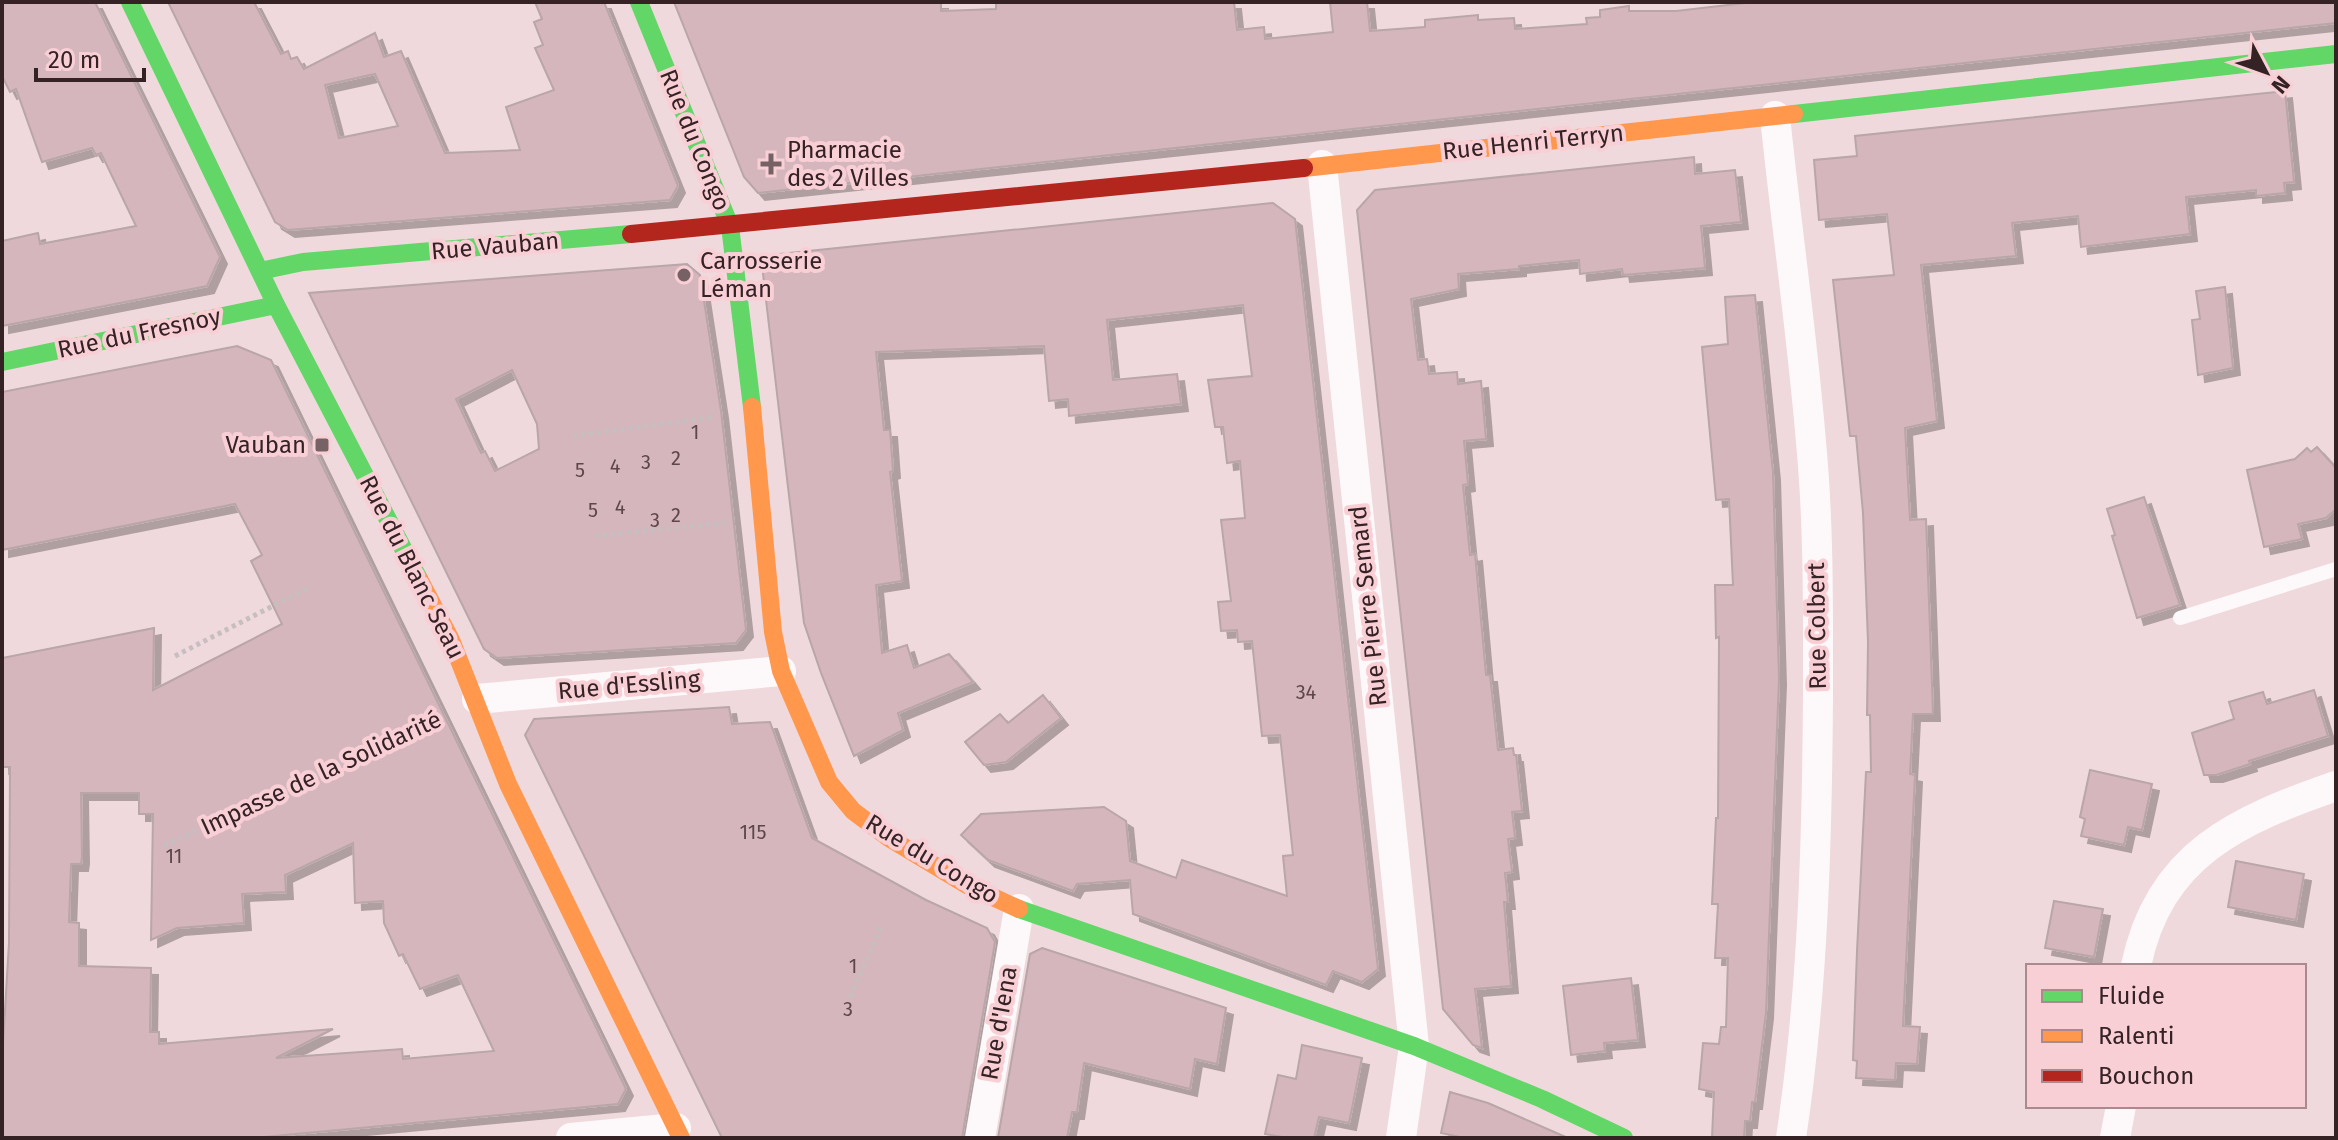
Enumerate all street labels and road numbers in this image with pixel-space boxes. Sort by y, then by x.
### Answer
street label: Rue du Congo [654,65,736,215]
street label: Rue Henri Terryn [1441,119,1625,165]
street label: Rue Vauban [430,226,560,266]
street label: Rue du Fresnoy [55,302,223,364]
street label: Rue du Blanc Seau [354,471,470,663]
street label: Rue Pierre Semard [1344,504,1392,708]
street label: Rue Colbert [1802,562,1832,690]
street label: Rue d'Essling [557,665,702,705]
street label: Impasse de la Solidarité [196,705,446,841]
street label: Rue du Congo [861,808,1003,910]
street label: Rue d'Iena [975,964,1023,1082]

